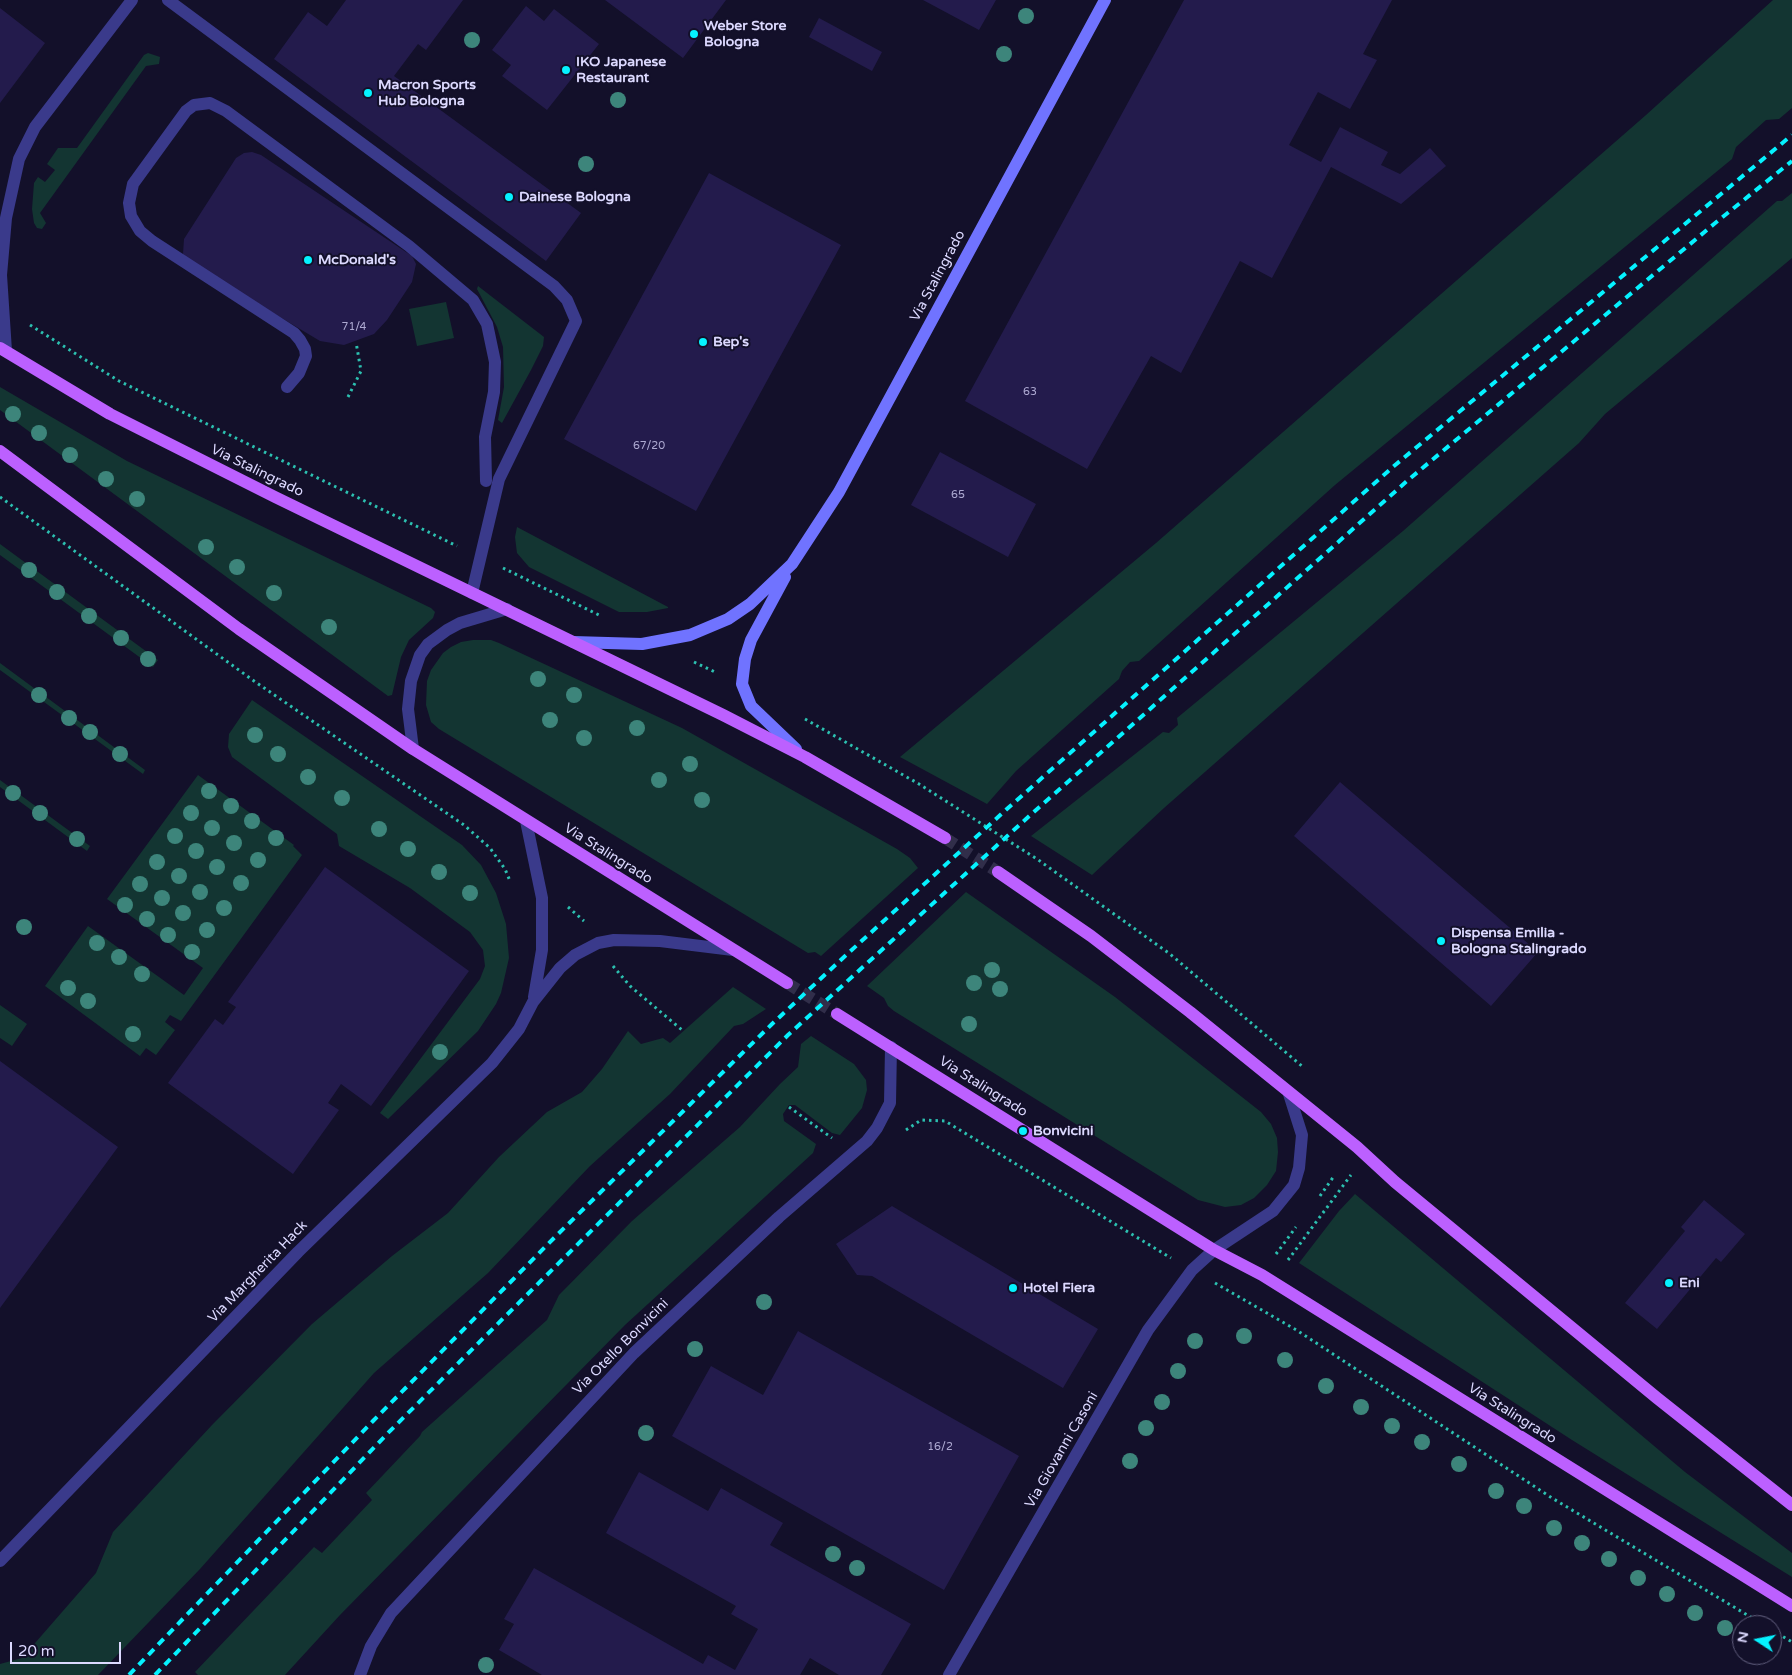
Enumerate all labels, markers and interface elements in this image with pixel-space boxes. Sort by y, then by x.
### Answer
place label: Weber Store Bologna [704,18,786,50]
marker: Weber Store Bologna [688,28,700,40]
place label: IKO Japanese Restaurant [576,54,666,86]
marker: IKO Japanese Restaurant [560,64,572,76]
place label: Macron Sports Hub Bologna [378,77,476,110]
marker: Macron Sports Hub Bologna [362,87,374,99]
place label: Dainese Bologna [519,189,631,205]
marker: Dainese Bologna [503,191,515,203]
street label: Via Stalingrado [907,227,969,325]
place label: McDonald's [318,252,396,268]
marker: McDonald's [302,254,314,266]
house number: 71/4 [342,320,366,334]
place label: Bep's [713,334,749,350]
marker: Bep's [697,336,709,348]
house number: 63 [1023,385,1037,399]
house number: 67/20 [633,439,665,453]
street label: Via Stalingrado [208,441,306,501]
house number: 65 [951,488,965,502]
street label: Via Stalingrado [561,820,655,888]
place label: Dispensa Emilia - Bologna Stalingrado [1451,925,1586,958]
marker: Dispensa Emilia - Bologna Stalingrado [1435,935,1447,947]
street label: Via Stalingrado [936,1053,1030,1121]
place label: Bonvicini [1033,1123,1093,1139]
marker: Bonvicini [1017,1125,1029,1137]
street label: Via Margherita Hack [205,1217,311,1327]
place label: Eni [1679,1275,1700,1291]
marker: Eni [1663,1277,1675,1289]
place label: Hotel Fiera [1023,1280,1095,1296]
marker: Hotel Fiera [1007,1282,1019,1294]
street label: Via Otello Bonvicini [570,1296,672,1398]
street label: Via Stalingrado [1465,1380,1559,1448]
street label: Via Giovanni Casoni [1022,1389,1102,1511]
house number: 16/2 [927,1440,953,1454]
north arrow [1732,1615,1782,1665]
text: N [1733,1630,1752,1644]
scale bar [12,1632,124,1664]
text: 20 m [18,1642,55,1660]

